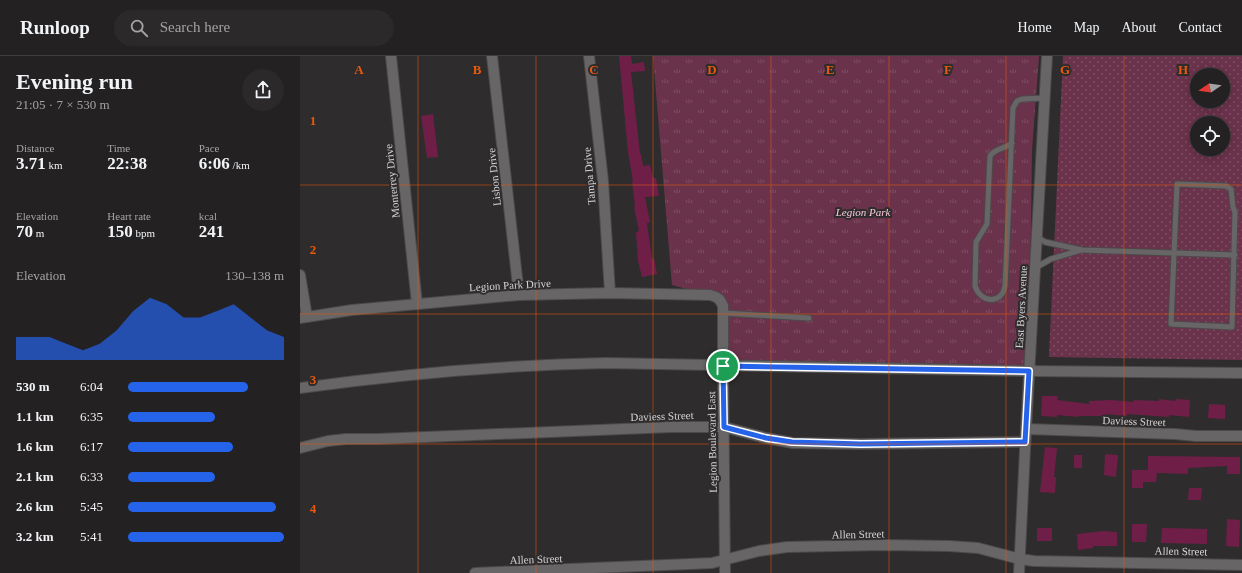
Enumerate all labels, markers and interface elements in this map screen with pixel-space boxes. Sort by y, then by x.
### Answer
search box [114,10,394,46]
text: Runloop [20,17,90,38]
icon: search [128,17,150,39]
text: Search here [160,19,230,35]
text: Home [1018,20,1052,35]
text: Map [1074,20,1099,35]
text: About [1121,20,1156,35]
text: Contact [1178,20,1222,35]
text: A [354,62,364,77]
text: B [473,62,482,77]
text: C [589,62,599,77]
text: D [707,62,717,77]
text: E [826,62,834,77]
text: F [944,62,952,77]
text: G [1060,62,1070,77]
text: H [1178,62,1188,77]
north arrow [1190,68,1230,108]
map controls [1190,68,1230,156]
text: Evening run [16,69,133,94]
button: share [242,69,284,111]
text: 21:05 · 7 × 530 m [16,97,110,112]
text: 1 [310,113,316,128]
button: locate [1190,116,1230,156]
text: Distance [16,142,54,154]
text: Time [107,142,130,154]
text: Pace [199,142,219,154]
street label: Monterrey Drive [382,143,402,219]
street label: Lisbon Drive [485,147,503,207]
street label: Tampa Drive [581,147,597,205]
text: 3.71 [16,154,46,173]
text: 22:38 [107,154,147,173]
text: 6:06 [199,154,230,173]
text: km [46,159,63,171]
text: /km [230,159,250,171]
park label: Legion Park [835,206,891,218]
text: Elevation [16,210,58,222]
text: Heart rate [107,210,151,222]
text: kcal [199,210,217,222]
text: 70 [16,222,33,241]
text: 150 [107,222,133,241]
text: 241 [199,222,224,241]
text: m [33,227,44,239]
text: bpm [133,227,155,239]
text: 2 [310,242,316,257]
street label: East Byers Avenue [1013,265,1029,349]
text: Elevation [16,268,66,283]
text: 130–138 m [225,268,284,283]
street label: Legion Park Drive [469,277,551,293]
pin [706,349,740,383]
icon: arrive [712,355,734,377]
text: 3 [310,372,317,387]
text: 530 m [16,379,50,394]
text: 6:04 [80,379,103,394]
street label: Legion Boulevard East [705,391,719,493]
text: 1.1 km [16,409,54,424]
text: 6:35 [80,409,103,424]
street label: Daviess Street [630,409,694,423]
street label: Daviess Street [1102,414,1166,428]
text: 1.6 km [16,439,54,454]
text: 6:17 [80,439,103,454]
text: 2.1 km [16,469,54,484]
text: 6:33 [80,469,103,484]
text: 2.6 km [16,499,54,514]
text: 5:45 [80,499,103,514]
text: 4 [310,501,317,516]
street label: Allen Street [831,528,885,540]
text: 3.2 km [16,529,54,544]
text: 5:41 [80,529,103,544]
street label: Allen Street [1154,545,1208,557]
street label: Allen Street [509,552,563,566]

